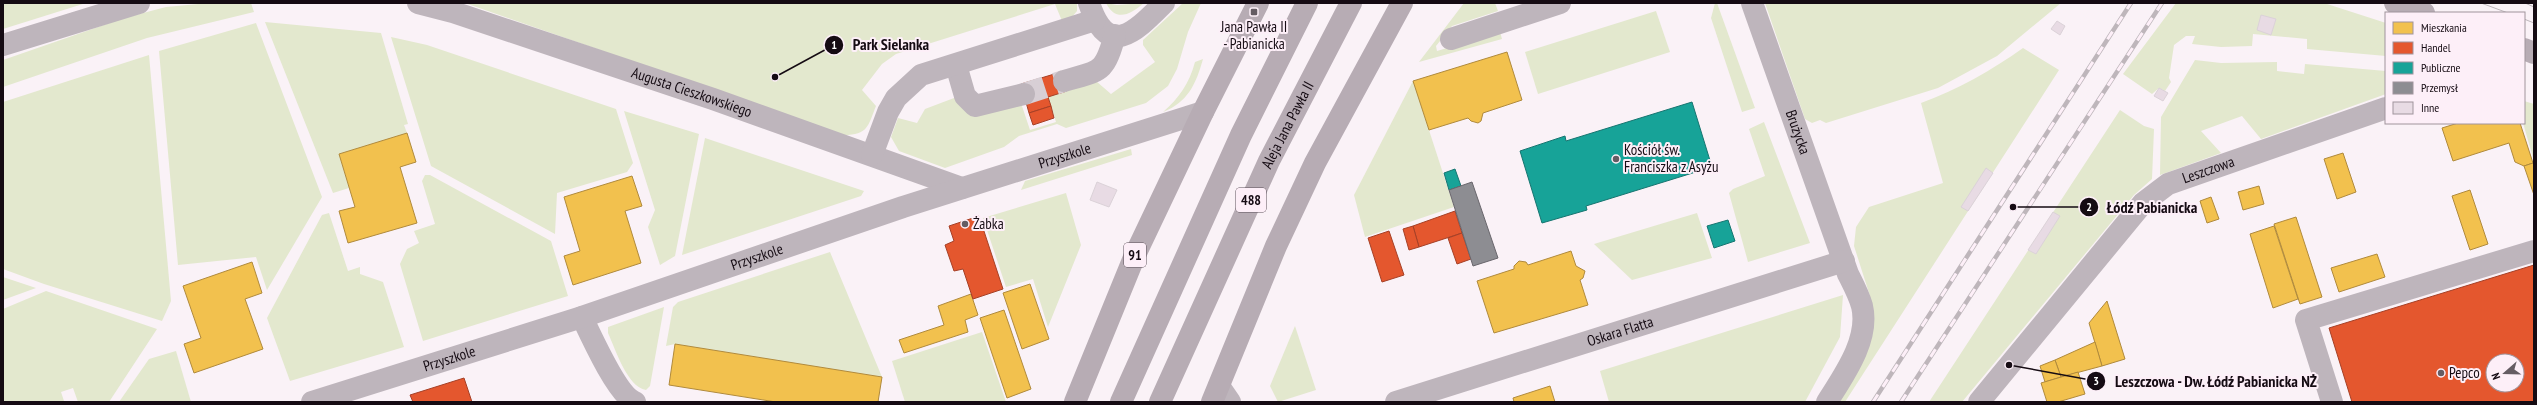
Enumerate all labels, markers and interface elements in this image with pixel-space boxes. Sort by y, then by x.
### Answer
marker: Jana Pawła II - Pabianicka [1249,7,1259,17]
legend [2385,12,2525,124]
place label: Jana Pawła II - Pabianicka [1220,17,1287,53]
text: Mieszkania [2421,20,2467,35]
callout: Park Sielanka [824,31,937,59]
text: Park Sielanka [853,34,930,54]
text: 1 [831,37,837,52]
text: Handel [2421,40,2451,55]
text: Publiczne [2421,60,2461,75]
street label: Augusta Cieszkowskiego [629,62,755,121]
street label: Aleja Jana Pawła II [1257,78,1318,171]
text: Przemysł [2421,80,2458,95]
text: Inne [2421,100,2439,115]
street label: Brużycka [1782,107,1815,157]
street label: Przyszkole [1036,138,1093,172]
place label: Kościół św. Franciszka z Asyżu [1624,140,1718,176]
street label: Leszczowa [2180,152,2237,187]
marker: Kościół św. Franciszka z Asyżu [1611,154,1621,164]
road number: 488 [1236,188,1266,212]
callout: Łódź Pabianicka [2079,193,2206,221]
text: Łódź Pabianicka [2107,197,2198,217]
text: 2 [2086,199,2092,214]
place label: Żabka [973,214,1004,233]
marker: Żabka [960,219,970,229]
street label: Przyszkole [728,239,785,274]
road number: 91 [1124,243,1146,267]
street label: Oskara Flatta [1584,312,1656,350]
street label: Przyszkole [421,341,478,375]
north arrow [2485,353,2525,393]
place label: Pepco [2449,363,2480,382]
callout: Leszczowa - Dw. Łódź Pabianicka NŻ [2086,367,2327,395]
marker: Pepco [2436,368,2446,378]
text: Leszczowa - Dw. Łódź Pabianicka NŻ [2115,371,2317,391]
text: N [2488,371,2503,382]
text: 3 [2093,373,2099,388]

